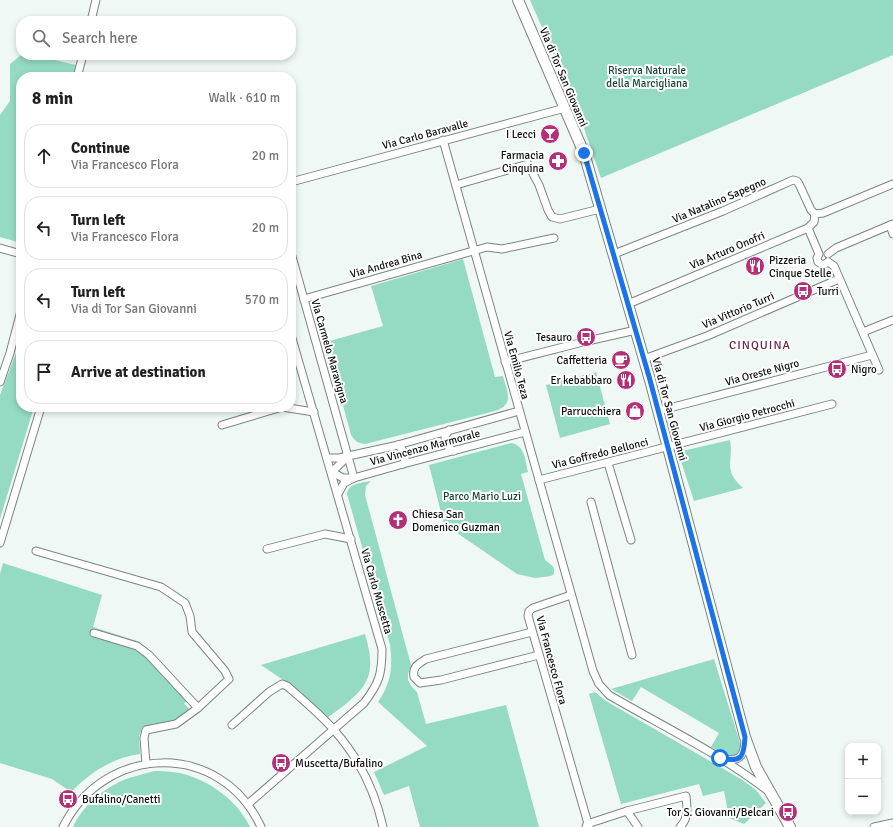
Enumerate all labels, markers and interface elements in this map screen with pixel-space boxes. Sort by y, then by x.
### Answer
search box [16,16,296,60]
street label: Via di Tor San Giovanni [537,26,590,129]
icon: search [30,27,52,49]
text: Search here [62,29,138,47]
park label: Riserva Naturale della Marcigliana [606,64,688,90]
text: 8 min [32,88,73,109]
text: Walk · 610 m [209,90,280,106]
street label: Via Carlo Baravalle [381,117,470,152]
bar icon: I Lecci [539,123,561,145]
place label: I Lecci [506,128,536,141]
text: Continue [71,139,130,157]
route end [575,144,593,162]
icon: ahead [33,145,55,167]
text: 20 m [252,148,279,164]
place label: Farmacia Cinquina [501,149,544,175]
pharmacy icon: Farmacia Cinquina [547,150,569,172]
text: Via Francesco Flora [71,157,179,173]
street label: Via Natalino Sapegno [670,175,768,226]
text: Turn left [71,211,125,229]
icon: left [33,217,55,239]
text: 20 m [252,220,279,236]
text: Via Francesco Flora [71,229,179,245]
street label: Via Arturo Onofri [688,229,767,272]
street label: Via Andrea Bina [349,248,424,281]
place label: Pizzeria Cinque Stelle [769,254,831,280]
restaurant icon: Pizzeria Cinque Stelle [744,255,766,277]
bus stop icon: Turri [792,280,814,302]
text: Turn left [71,283,125,301]
place label: Turri [817,285,839,298]
icon: left [33,289,55,311]
street label: Via Vittorio Turri [700,289,776,331]
text: 570 m [245,292,279,308]
street label: Via Carmelo Maravigna [308,297,351,405]
text: Via di Tor San Giovanni [71,301,197,317]
bus stop icon: Tesauro [575,326,597,348]
street label: Via Emilio Teza [501,330,532,401]
place label: Tesauro [536,331,572,344]
district label: CINQUINA [729,338,791,353]
cafe icon: Caffetteria [610,349,632,371]
place label: Caffetteria [557,354,607,367]
street label: Via di Tor San Giovanni [649,356,690,462]
street label: Via Oreste Nigro [724,356,801,389]
bus stop icon: Nigro [826,358,848,380]
icon: arrive [33,361,55,383]
text: Arrive at destination [71,363,206,381]
place label: Nigro [851,363,877,376]
restaurant icon: Er kebabbaro [615,369,637,391]
place label: Er kebabbaro [550,374,612,387]
street label: Via Giorgio Petrocchi [698,397,796,434]
shop icon: Parrucchiera [624,400,646,422]
place label: Parrucchiera [561,405,621,418]
street label: Via Vincenzo Marmorale [369,427,482,468]
street label: Via Goffredo Bellonci [551,435,650,472]
park label: Parco Mario Luzi [443,490,521,503]
place label: Chiesa San Domenico Guzman [412,508,500,534]
church icon: Chiesa San Domenico Guzman [387,509,409,531]
street label: Via Carlo Muscetta [358,547,395,636]
street label: Via Francesco Flora [533,614,570,706]
map controls [845,743,881,815]
button: + [845,743,881,779]
route start [711,749,729,767]
bus stop icon: Muscetta/Bufalino [270,752,292,774]
place label: Muscetta/Bufalino [295,757,383,770]
button: − [845,779,881,815]
bus stop icon: Bufalino/Canetti [57,788,79,810]
place label: Bufalino/Canetti [82,793,161,806]
bus stop icon: Tor S. Giovanni/Belcari [777,801,799,823]
place label: Tor S. Giovanni/Belcari [667,806,774,819]

